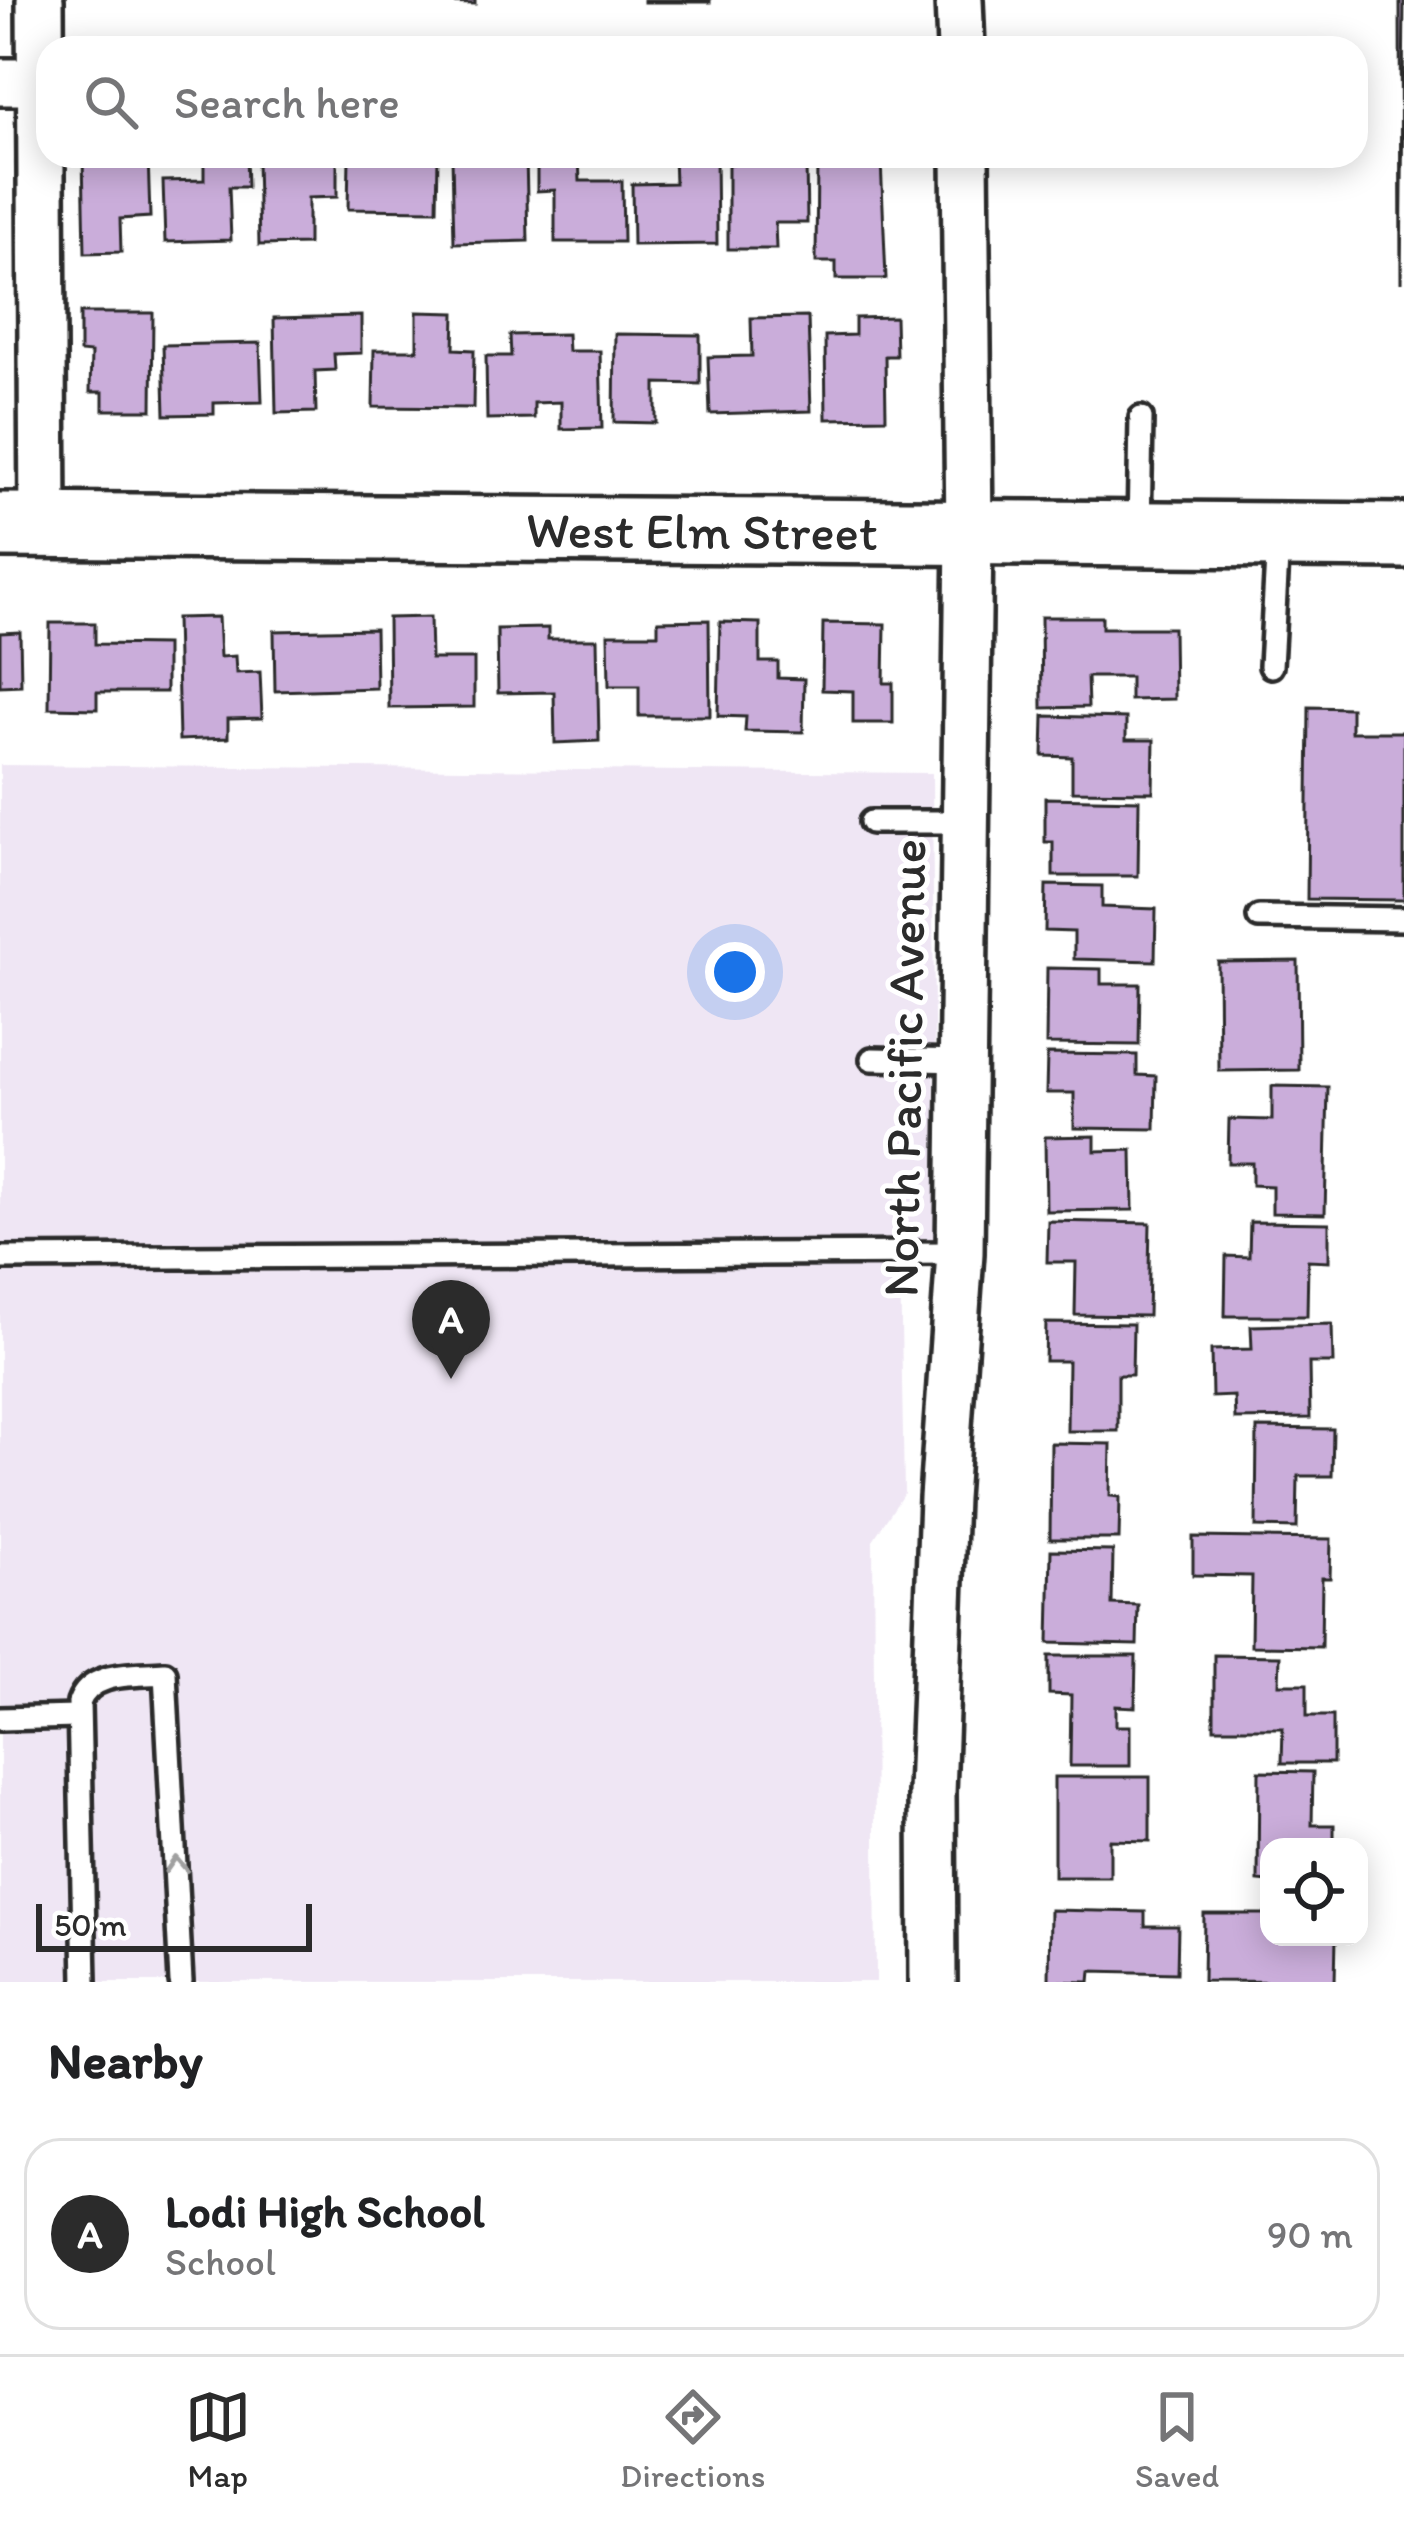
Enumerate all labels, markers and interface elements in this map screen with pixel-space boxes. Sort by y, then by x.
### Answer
search box [36,36,1368,168]
icon: search [78,69,144,135]
text: Search here [174,75,400,129]
street label: West Elm Street [526,499,878,562]
street label: North Pacific Avenue [870,838,938,1298]
your location [705,942,765,1002]
pin: A [412,1280,490,1379]
map controls [1260,1838,1368,1946]
button: locate [1260,1838,1368,1946]
one-way arrow [163,1855,189,1874]
scale bar [36,1898,312,1951]
text: 50 m [54,1905,127,1944]
text: Nearby [48,2030,203,2091]
text: Lodi High School [165,2184,485,2238]
text: A [78,2211,102,2258]
text: 90 m [1267,2211,1353,2258]
text: School [165,2238,276,2285]
tab: Map [185,2384,251,2495]
tab: Directions [620,2384,765,2495]
tab: Saved [1135,2384,1219,2495]

